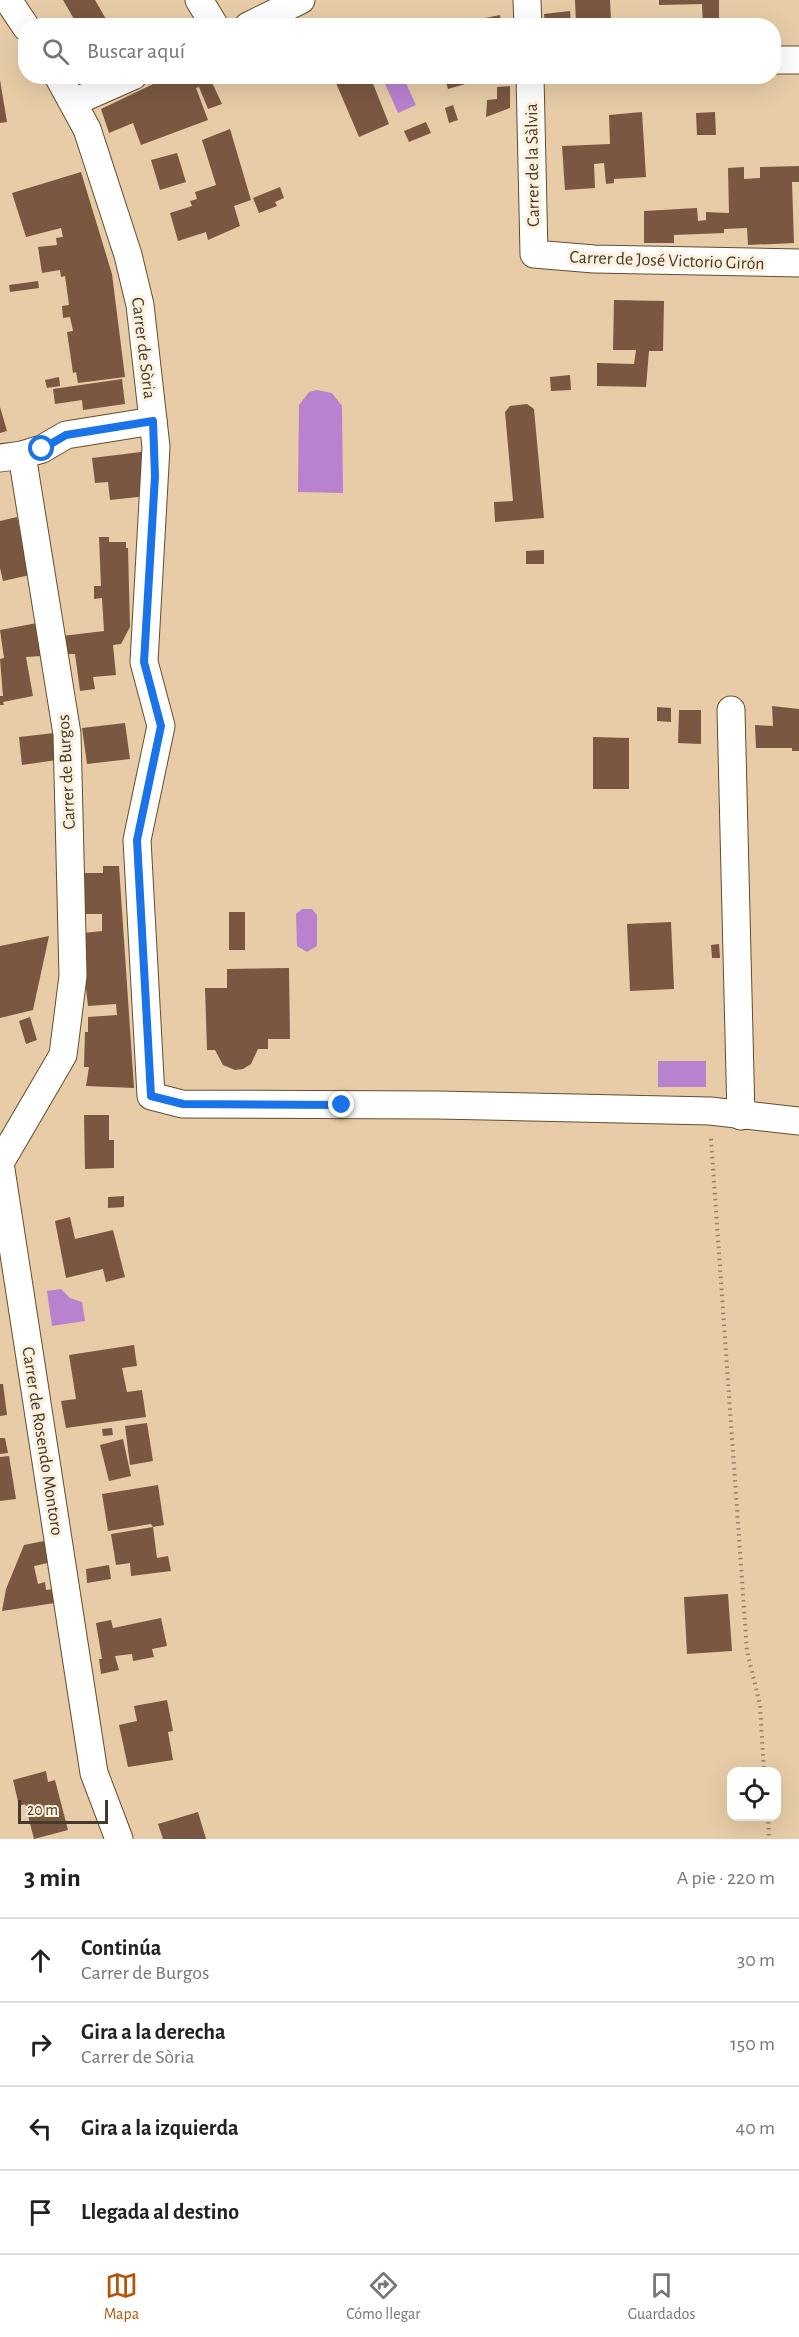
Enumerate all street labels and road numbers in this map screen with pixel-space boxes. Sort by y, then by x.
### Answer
street label: Carrer de la Sàlvia [523,103,543,227]
street label: Carrer de José Victorio Girón [569,249,765,273]
street label: Carrer de Sòria [128,296,158,400]
street label: Carrer de Burgos [55,714,79,830]
street label: Carrer de Rosendo Montoro [18,1345,66,1537]

